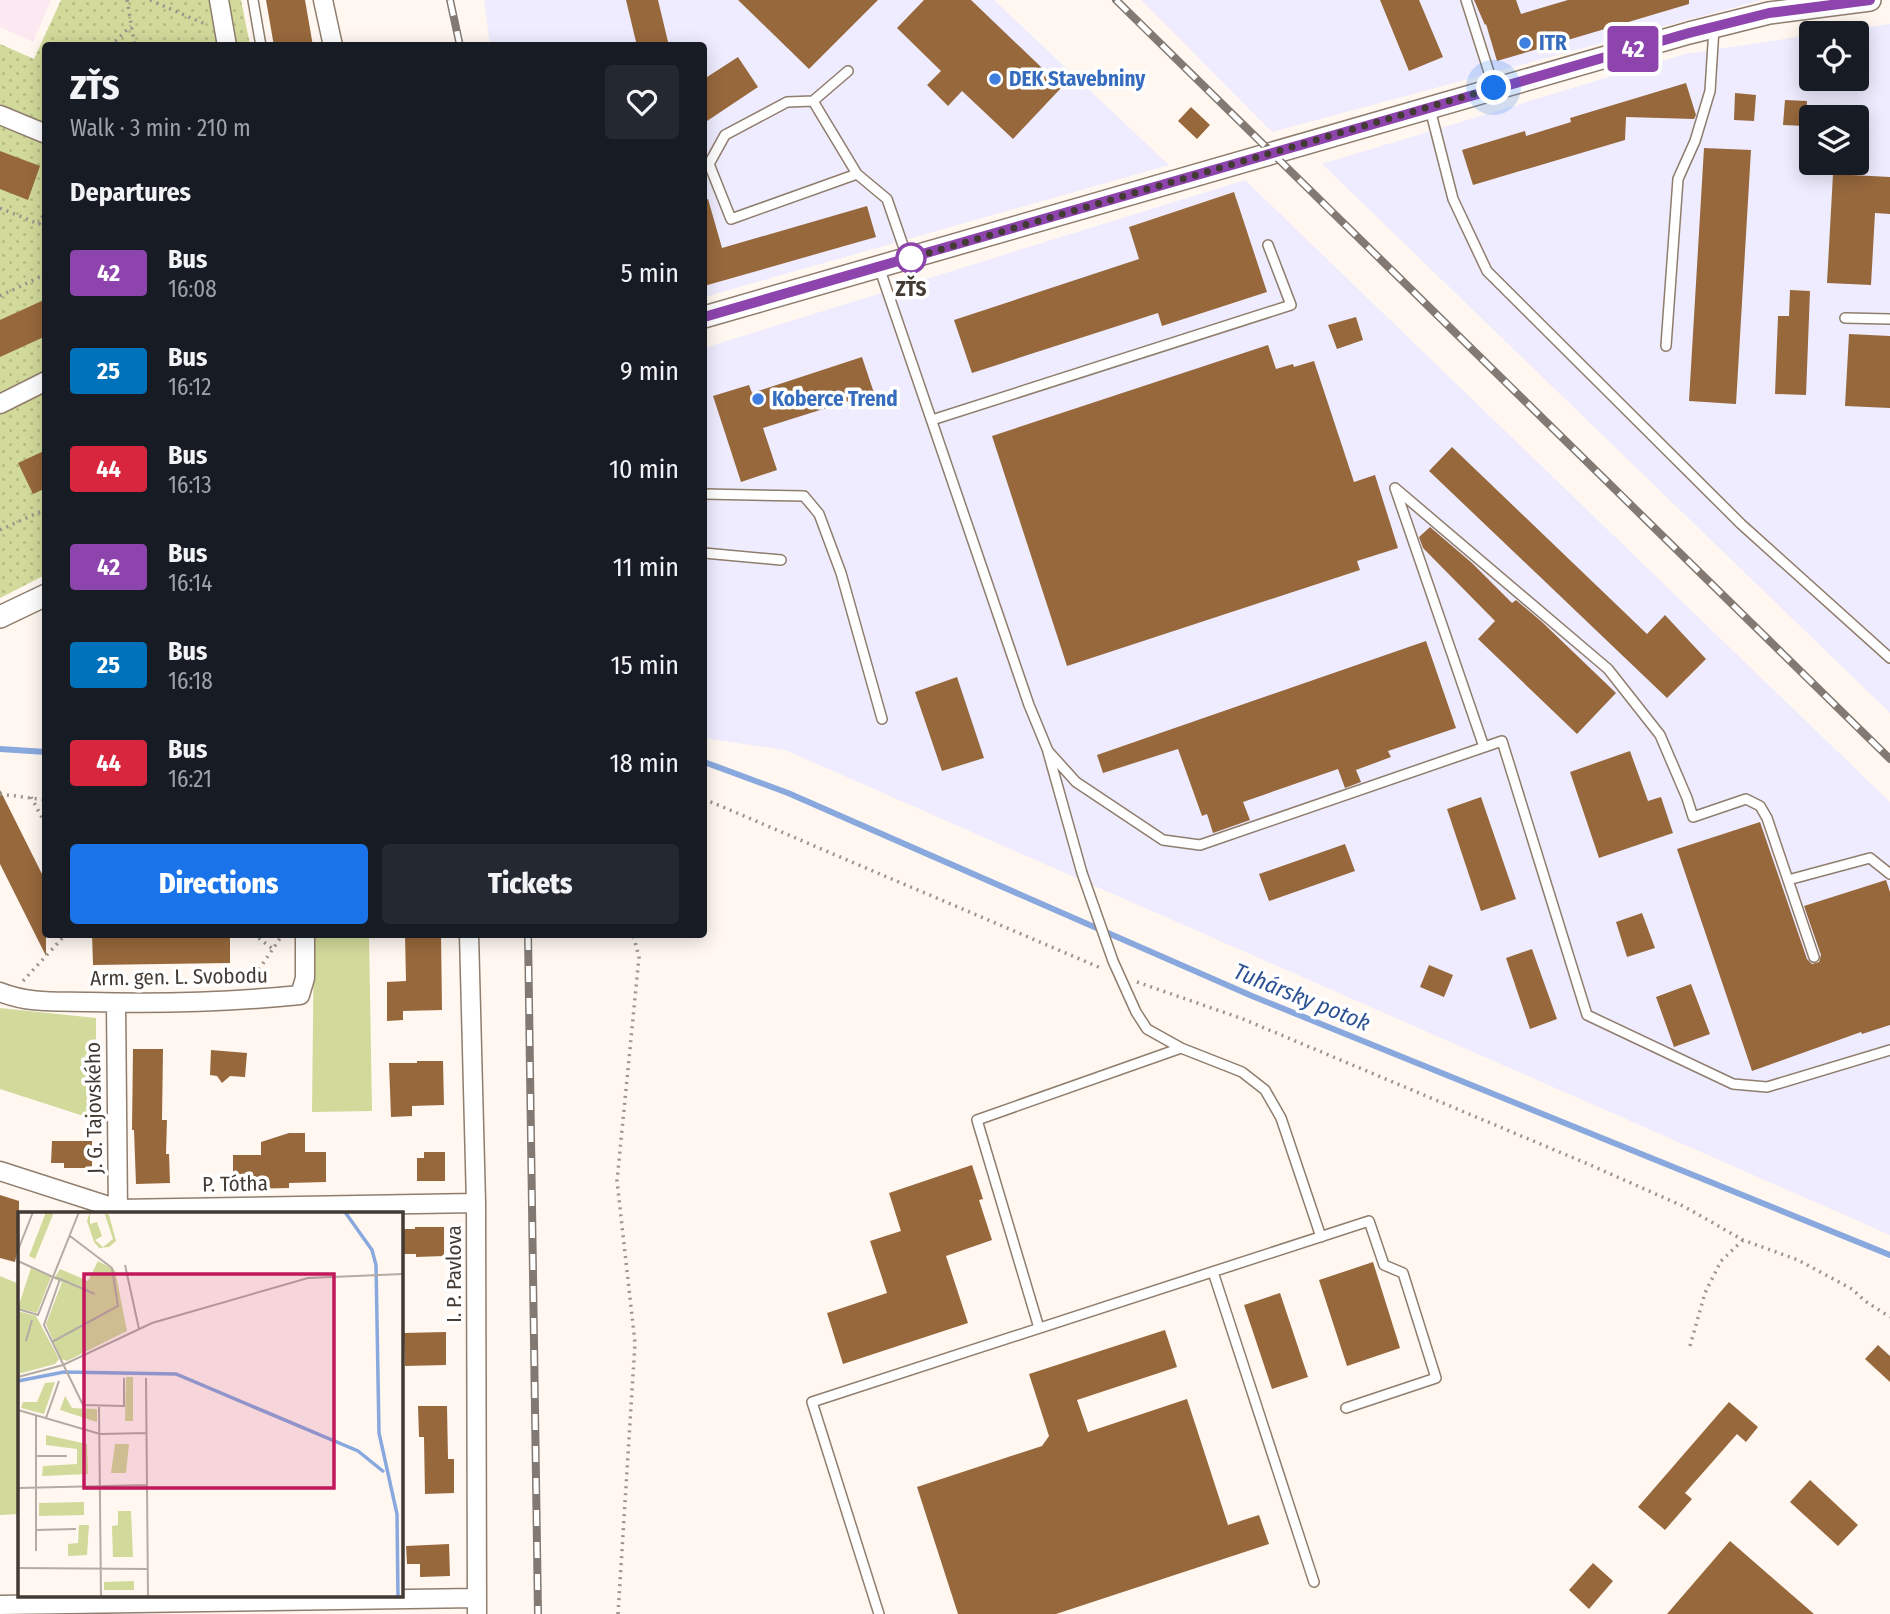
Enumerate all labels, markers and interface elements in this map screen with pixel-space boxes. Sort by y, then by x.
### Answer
map controls [1799,21,1869,175]
button: locate [1799,21,1869,91]
line badge: 42 [1602,26,1664,72]
place label: ITR [1539,30,1567,56]
marker: ITR [1517,35,1533,51]
text: 42 [1621,35,1645,63]
button: heart [605,65,679,139]
place label: DEK Stavebniny [1009,66,1146,92]
text: ZŤS [70,68,119,108]
your location [1476,70,1511,105]
marker: DEK Stavebniny [987,71,1003,87]
button: layers [1799,105,1869,175]
text: Walk · 3 min · 210 m [70,114,251,142]
text: Departures [70,177,191,208]
marker: ZŤS [896,243,926,273]
text: Bus [168,244,207,275]
text: 5 min [621,258,679,289]
text: 42 [97,259,120,287]
text: 16:08 [168,275,217,303]
place label: ZŤS [896,275,927,302]
text: Bus [168,342,207,373]
text: 9 min [620,356,679,387]
text: 25 [97,357,120,385]
text: 16:12 [168,373,211,401]
place label: Koberce Trend [772,386,898,412]
marker: Koberce Trend [750,391,766,407]
text: Bus [168,440,207,471]
text: 10 min [609,454,679,485]
text: 44 [96,455,121,483]
text: 16:13 [168,471,212,499]
text: Bus [168,538,207,569]
text: 11 min [613,552,679,583]
text: 42 [97,553,120,581]
text: 16:14 [168,569,212,597]
text: Bus [168,636,207,667]
text: 15 min [611,650,679,681]
text: 25 [97,651,120,679]
text: 16:18 [168,667,213,695]
text: Bus [168,734,207,765]
text: 18 min [610,748,679,779]
text: 44 [96,749,121,777]
text: 16:21 [168,765,212,793]
button: Directions [70,844,368,924]
button: Tickets [382,844,679,924]
water label: Tuhársky potok [1230,957,1374,1037]
street label: Arm. gen. L. Svobodu [90,962,268,992]
street label: J. G. Tajovského [80,1042,108,1174]
street label: P. Tótha [202,1170,268,1198]
inset map [18,1212,402,1596]
street label: I. P. Pavlova [441,1225,467,1323]

